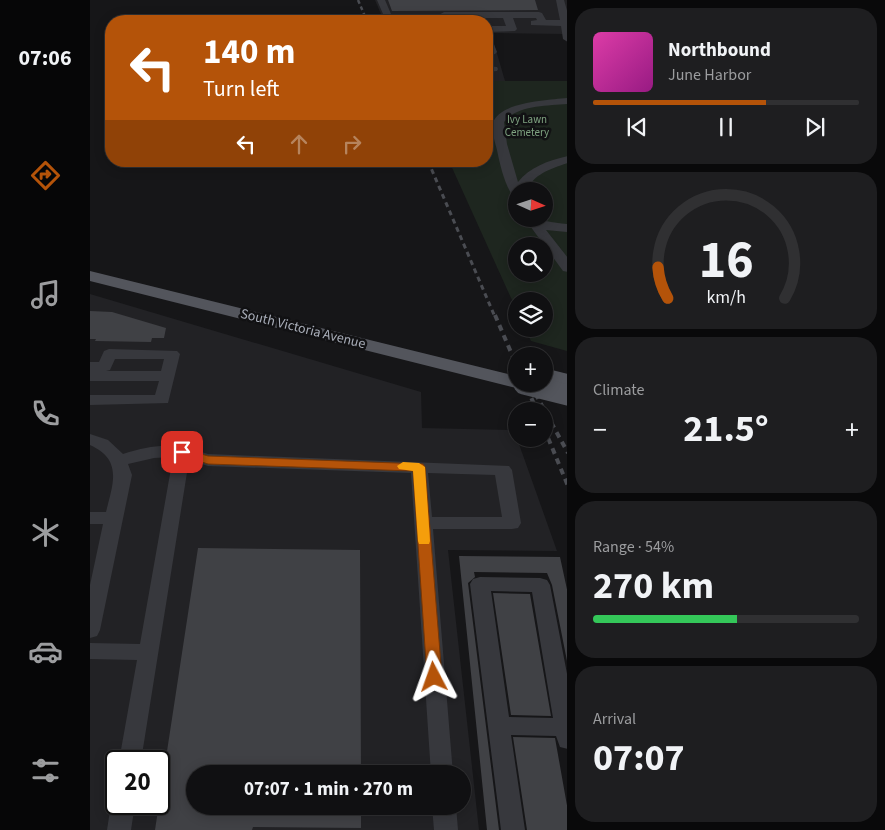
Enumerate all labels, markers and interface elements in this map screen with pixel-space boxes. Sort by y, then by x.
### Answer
text: 140 m [203,27,295,77]
icon: left [120,35,185,100]
text: Northbound [668,37,771,64]
text: 07:06 [18,42,72,74]
text: June Harbor [668,64,751,86]
text: Turn left [203,73,279,105]
park label: Ivy Lawn Cemetery [505,112,549,140]
icon: previous [623,113,651,141]
icon: pause [712,113,740,141]
icon: next [801,113,829,141]
icon: left [232,130,260,158]
icon: ahead [285,130,313,158]
icon: right [338,130,366,158]
icon: directions [28,158,63,193]
north arrow [508,182,552,228]
map controls [508,182,553,447]
text: 16 [699,224,753,298]
button: search [508,237,553,282]
icon: music [28,277,63,312]
text: km/h [706,285,746,310]
button: layers [508,292,553,337]
street label: South Victoria Avenue [238,304,368,354]
button: + [508,347,553,392]
text: Climate [593,379,644,401]
icon: phone [28,396,63,431]
button: − [508,402,553,447]
text: 21.5° [683,402,769,456]
text: − [593,410,607,450]
text: + [845,410,859,450]
pin [161,431,203,473]
icon: arrive [168,438,196,466]
icon: climate [28,515,63,550]
text: Range · 54% [593,536,674,558]
text: 270 km [593,559,714,613]
icon: car [28,634,63,669]
position arrow [407,650,459,702]
text: Arrival [593,708,636,730]
text: 07:07 [593,731,685,785]
speed limit sign: 20 [105,750,170,815]
icon: filters [28,753,63,788]
text: 07:07 · 1 min · 270 m [244,776,413,803]

